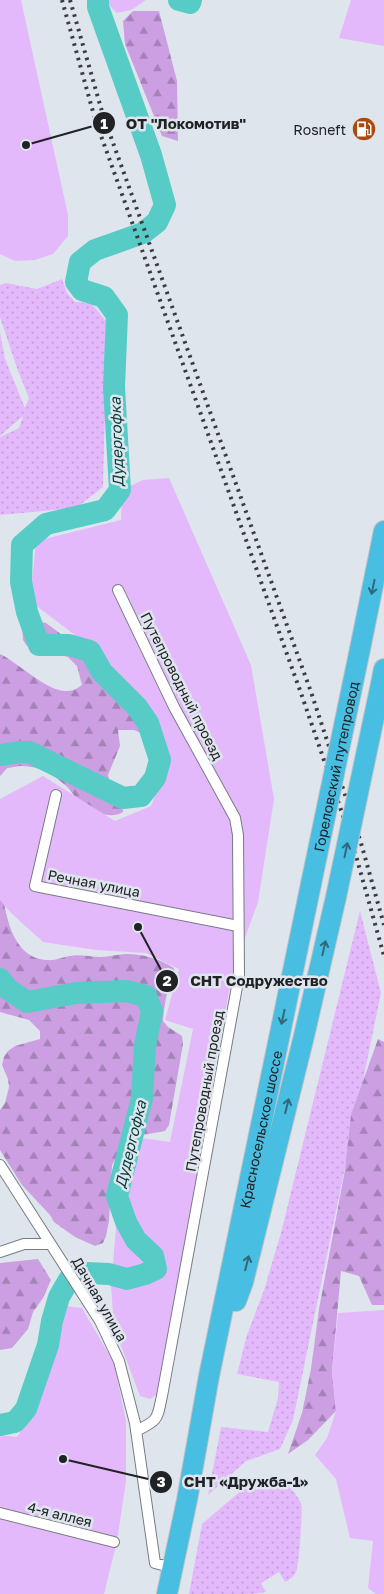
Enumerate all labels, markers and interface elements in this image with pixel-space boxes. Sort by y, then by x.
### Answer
callout: ОТ "Локомотив" [91,108,257,138]
text: 1 [100,114,108,132]
text: ОТ "Локомотив" [126,114,246,132]
fuel station icon: Rosneft [351,116,377,142]
place label: Rosneft [293,121,346,138]
water label: Дудергофка [105,396,128,488]
one-way arrow [367,578,377,594]
street label: Путепроводный проезд [137,609,227,763]
street label: Гореловский путепровод [309,679,362,853]
one-way arrow [342,842,351,858]
street label: Речная улица [46,866,142,900]
one-way arrow [320,940,329,956]
callout: СНТ Содружество [155,966,338,996]
text: 2 [162,971,172,989]
text: СНТ Содружество [190,971,328,989]
street label: Путепроводный проезд [181,1008,227,1173]
one-way arrow [278,1009,287,1025]
street label: Красносельское шоссе [235,1049,285,1210]
water label: Дудергофка [110,1098,151,1191]
one-way arrow [283,1098,292,1114]
street label: Дачная улица [69,1254,131,1344]
one-way arrow [243,1256,252,1272]
callout: СНТ «Дружба-1» [149,1467,318,1497]
text: 3 [156,1472,166,1490]
text: СНТ «Дружба-1» [184,1472,308,1490]
street label: 4-я аллея [26,1498,94,1530]

